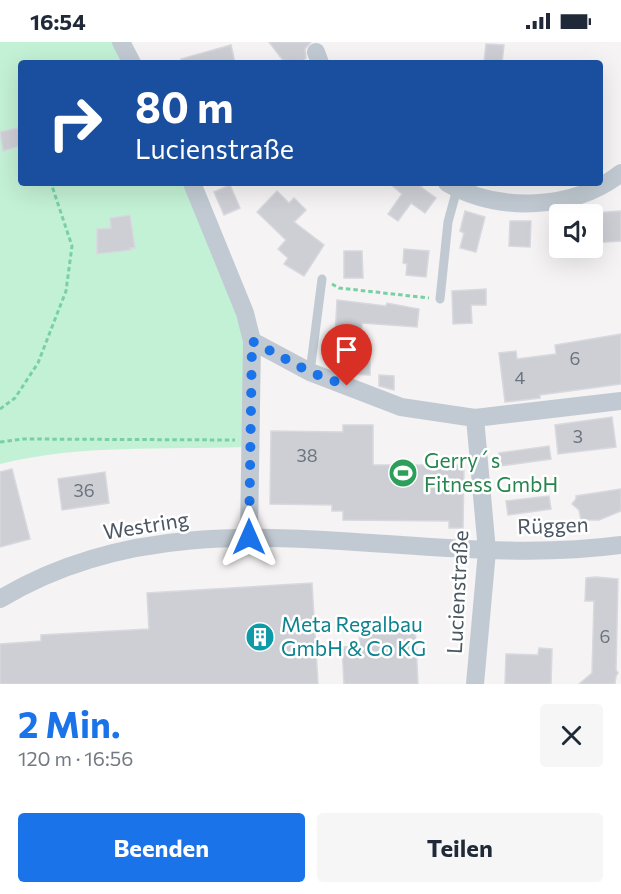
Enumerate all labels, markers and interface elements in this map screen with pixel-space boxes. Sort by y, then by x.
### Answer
text: 16:54 [30,8,86,35]
text: 80 m [135,80,234,132]
icon: right [36,84,114,162]
text: Lucienstraße [135,132,294,165]
map controls [549,204,603,258]
button: sound [549,204,603,258]
pin [321,324,372,386]
icon: arrive [330,333,363,366]
house number: 6 [570,347,580,369]
house number: 4 [515,366,526,388]
house number: 3 [573,425,583,447]
house number: 38 [296,444,318,466]
place label: Gerry´s Fitness GmbH [424,447,558,496]
sports icon: Gerry´s Fitness GmbH [387,457,419,489]
house number: 36 [73,479,95,501]
street label: Westring [101,505,190,544]
position arrow [217,505,281,569]
street label: Rüggen [517,511,589,538]
street label: Lucienstraße [441,529,472,654]
place label: Meta Regalbau GmbH & Co KG [281,611,426,660]
building icon: Meta Regalbau GmbH & Co KG [244,621,276,653]
house number: 6 [600,625,610,647]
text: 2 Min. [18,701,120,745]
button: close [540,704,603,767]
text: 120 m · 16:56 [18,746,133,770]
button: Beenden [18,813,305,882]
button: Teilen [317,813,603,882]

